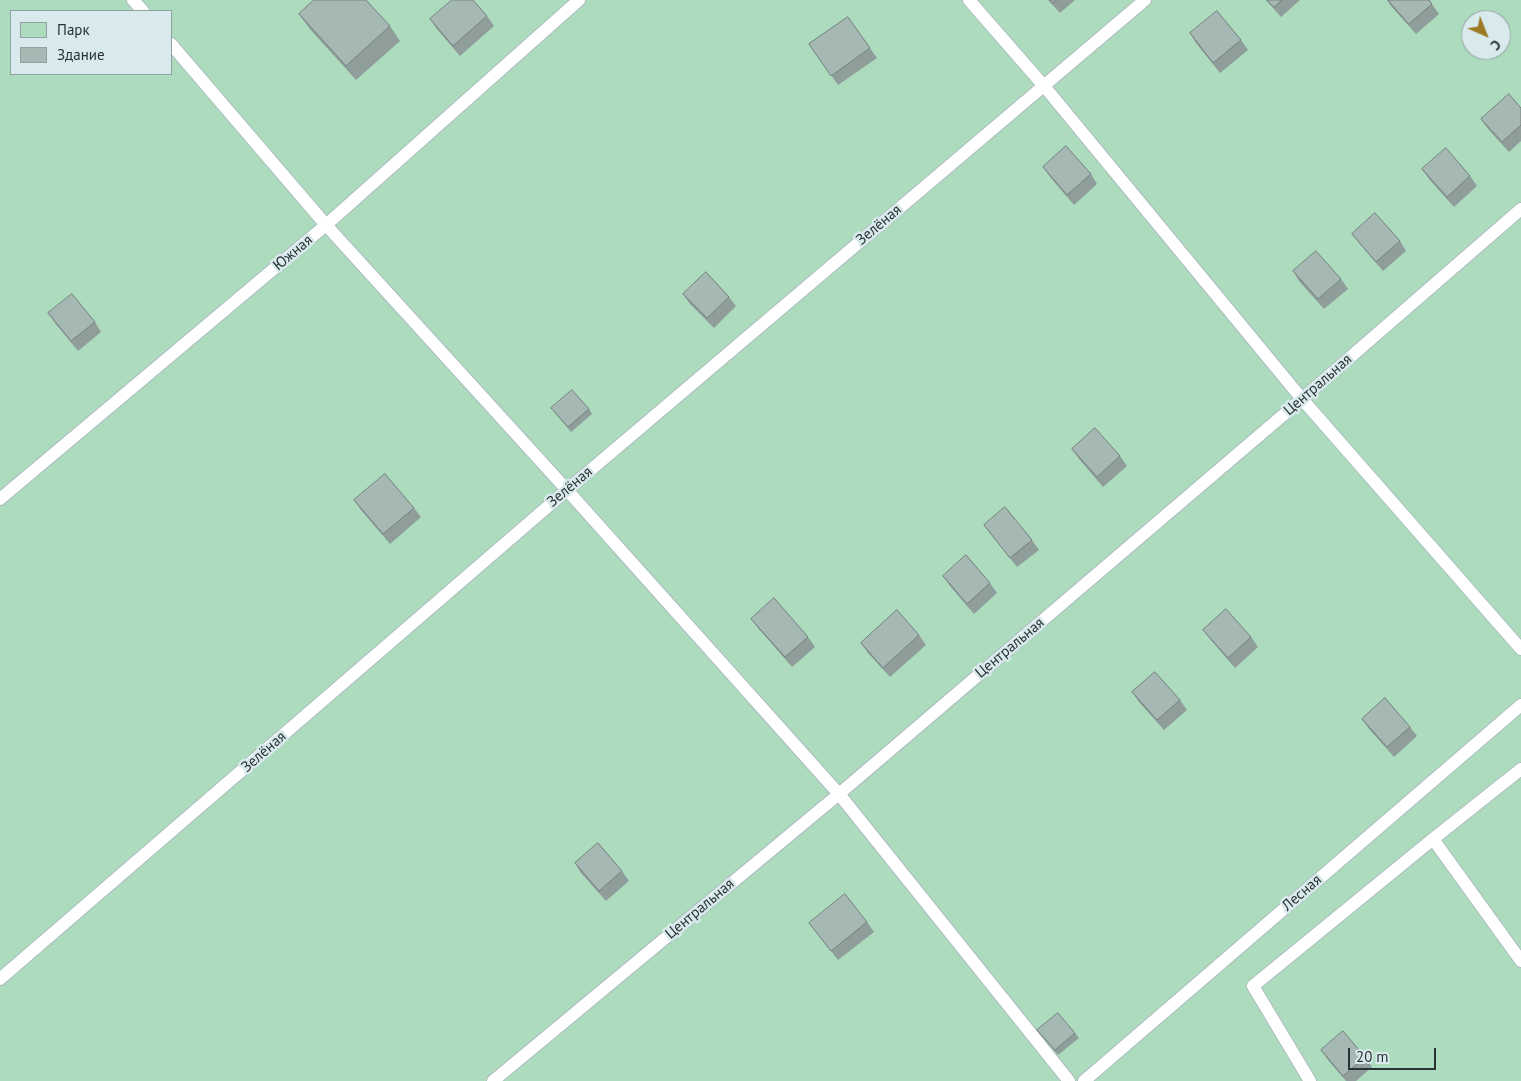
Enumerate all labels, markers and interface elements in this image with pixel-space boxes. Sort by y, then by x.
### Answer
legend [10,10,172,75]
north arrow [1461,10,1511,60]
text: Парк [57,20,90,39]
text: С [1487,36,1505,54]
text: Здание [57,45,105,64]
street label: Зелёная [853,201,905,249]
street label: Южная [270,231,316,275]
street label: Центральная [1280,351,1356,419]
street label: Зелёная [544,463,596,511]
street label: Центральная [972,614,1048,682]
street label: Зелёная [238,728,290,776]
street label: Лесная [1279,871,1325,915]
street label: Центральная [662,875,738,943]
scale bar [1351,1038,1438,1070]
text: 20 m [1356,1047,1389,1066]

